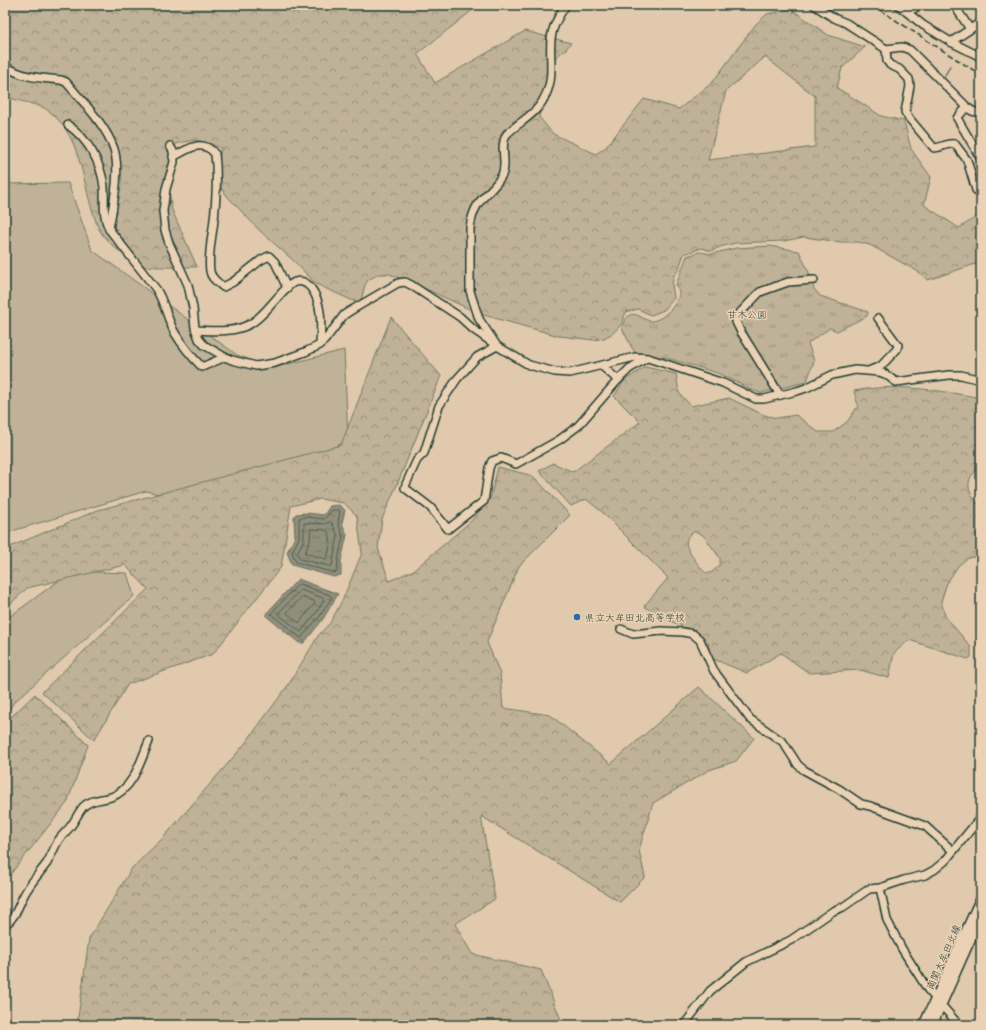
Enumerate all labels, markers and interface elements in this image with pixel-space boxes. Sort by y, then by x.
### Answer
park label: 甘木公園 [727,307,767,321]
place label: 県立大牟田北高等学校 [585,610,685,624]
marker: 県立大牟田北高等学校 [572,612,582,622]
street label: 南関大牟田北線 [922,922,964,992]

